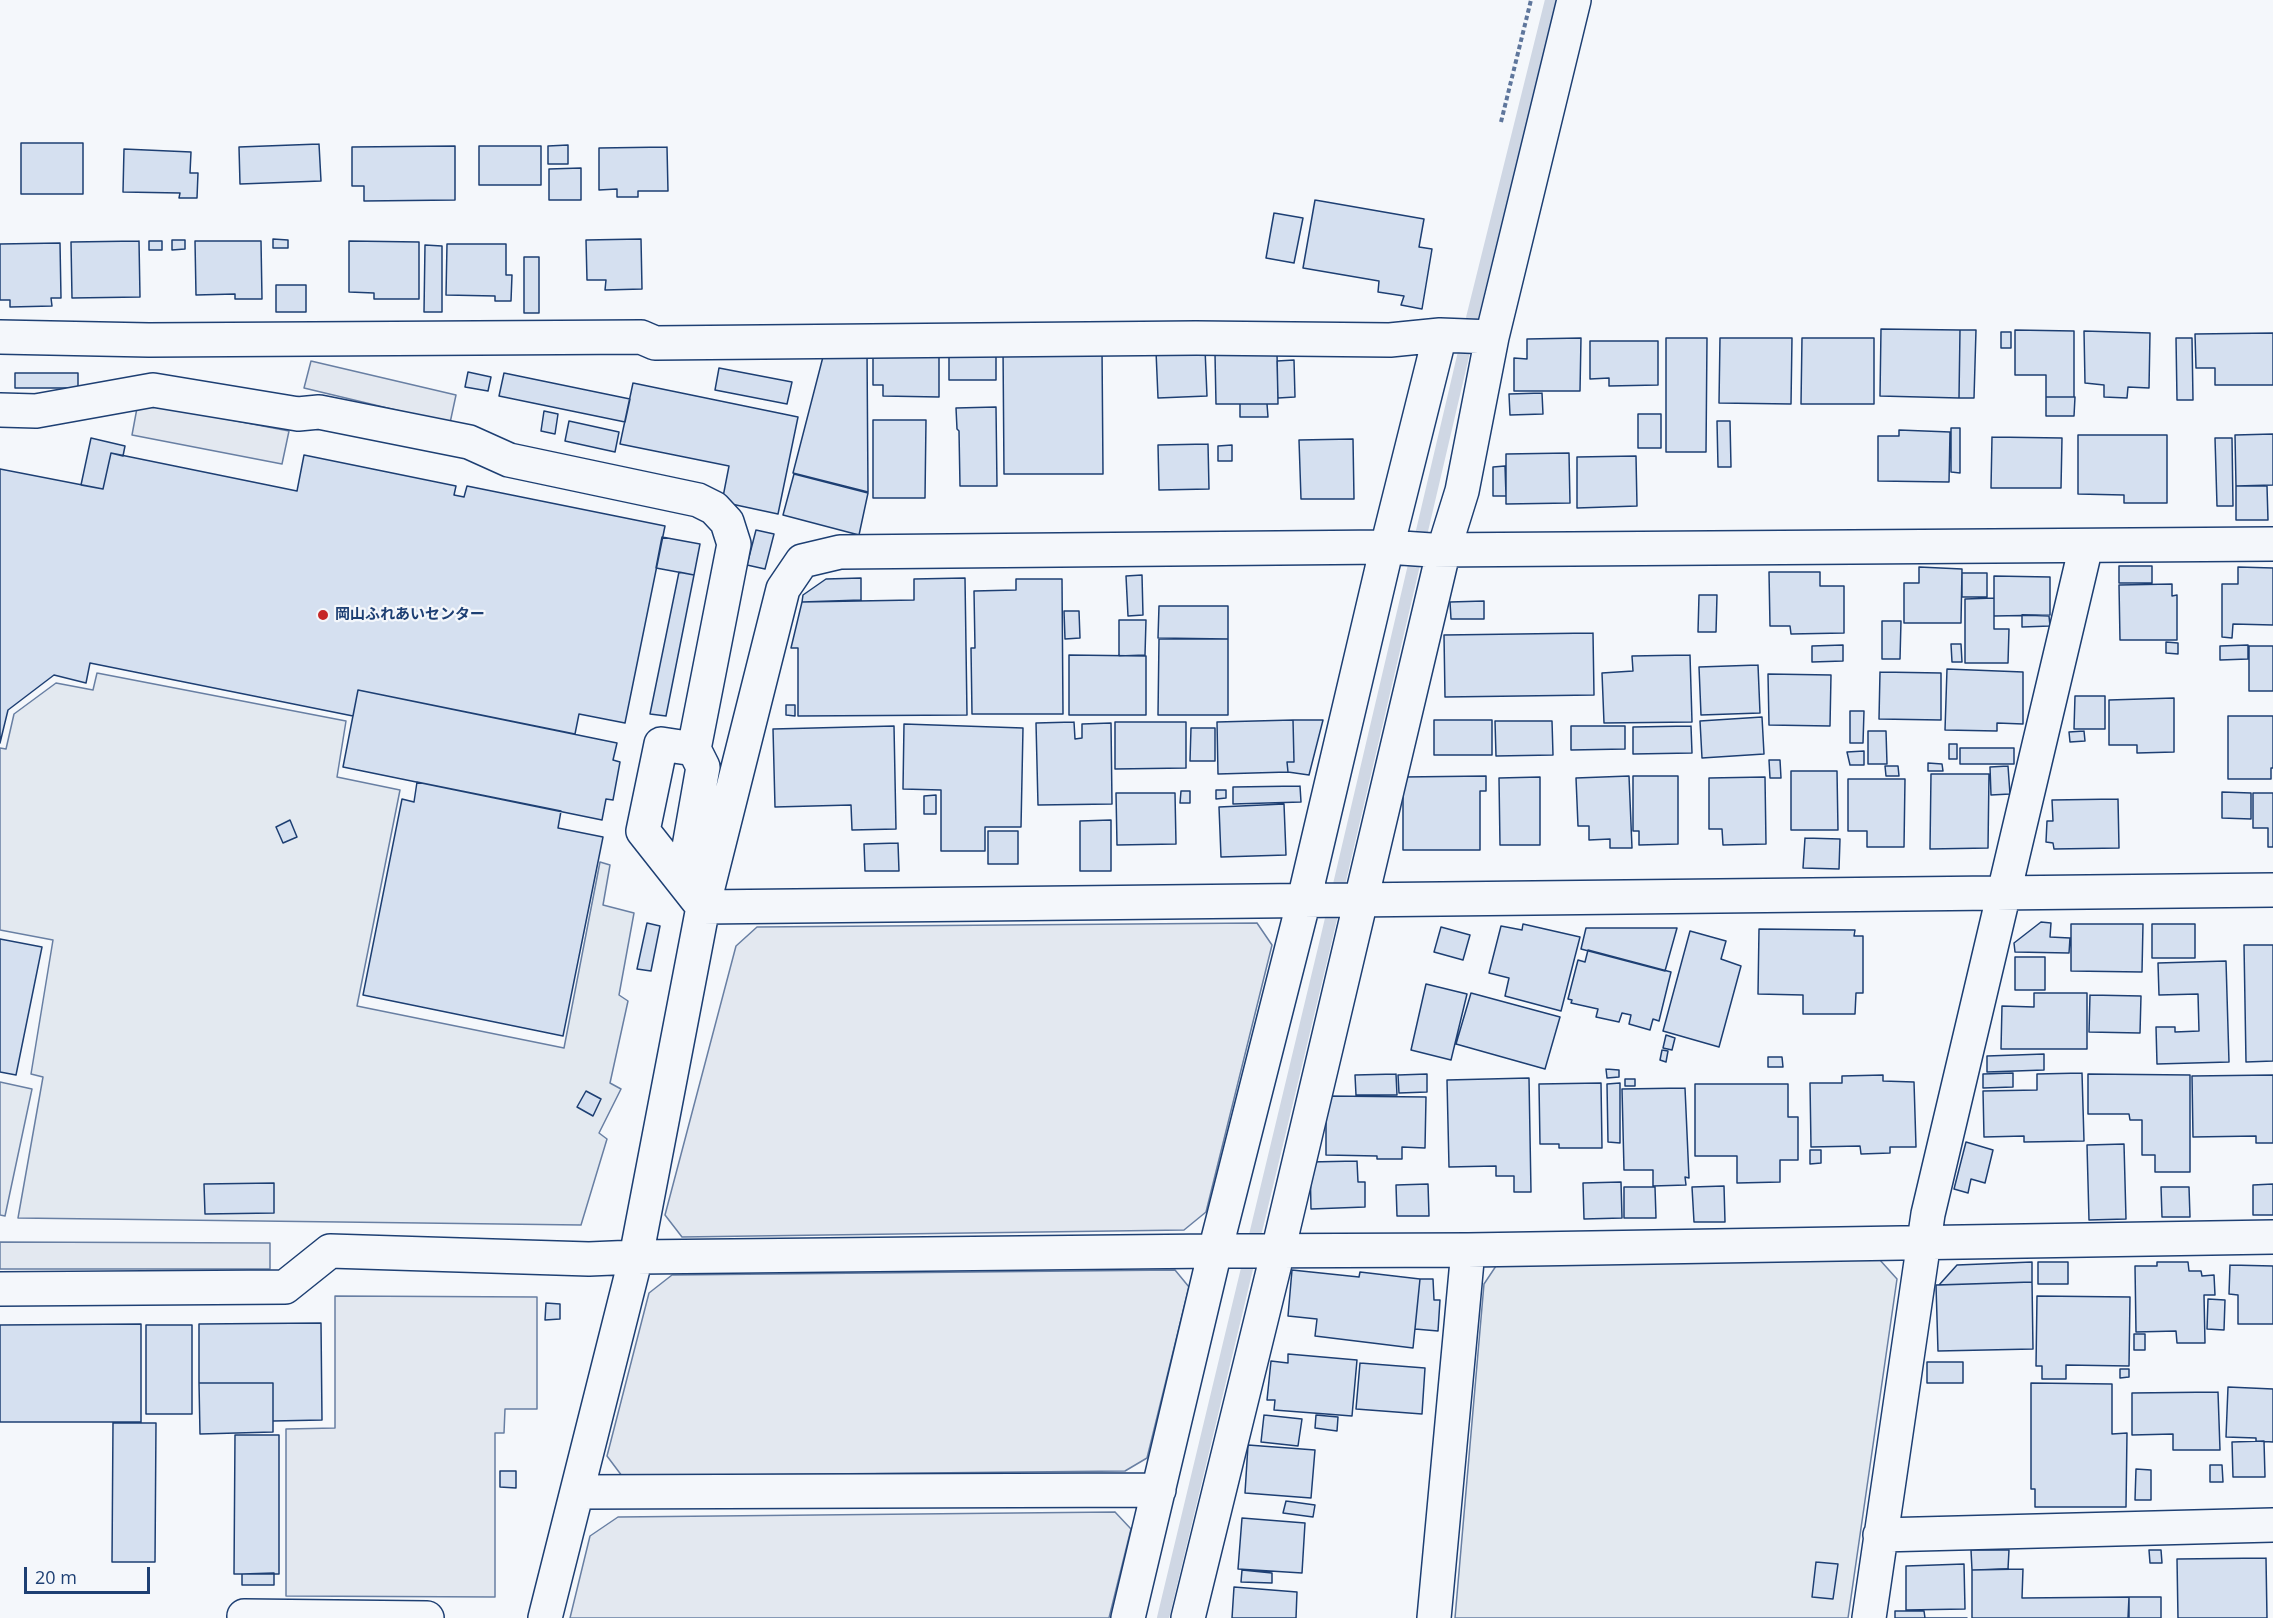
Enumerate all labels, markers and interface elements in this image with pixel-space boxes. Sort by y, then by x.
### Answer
place label: 岡山ふれあいセンター [335,606,485,624]
marker: 岡山ふれあいセンター [316,608,330,622]
scale bar [27,1555,153,1593]
text: 20 m [35,1565,77,1589]

